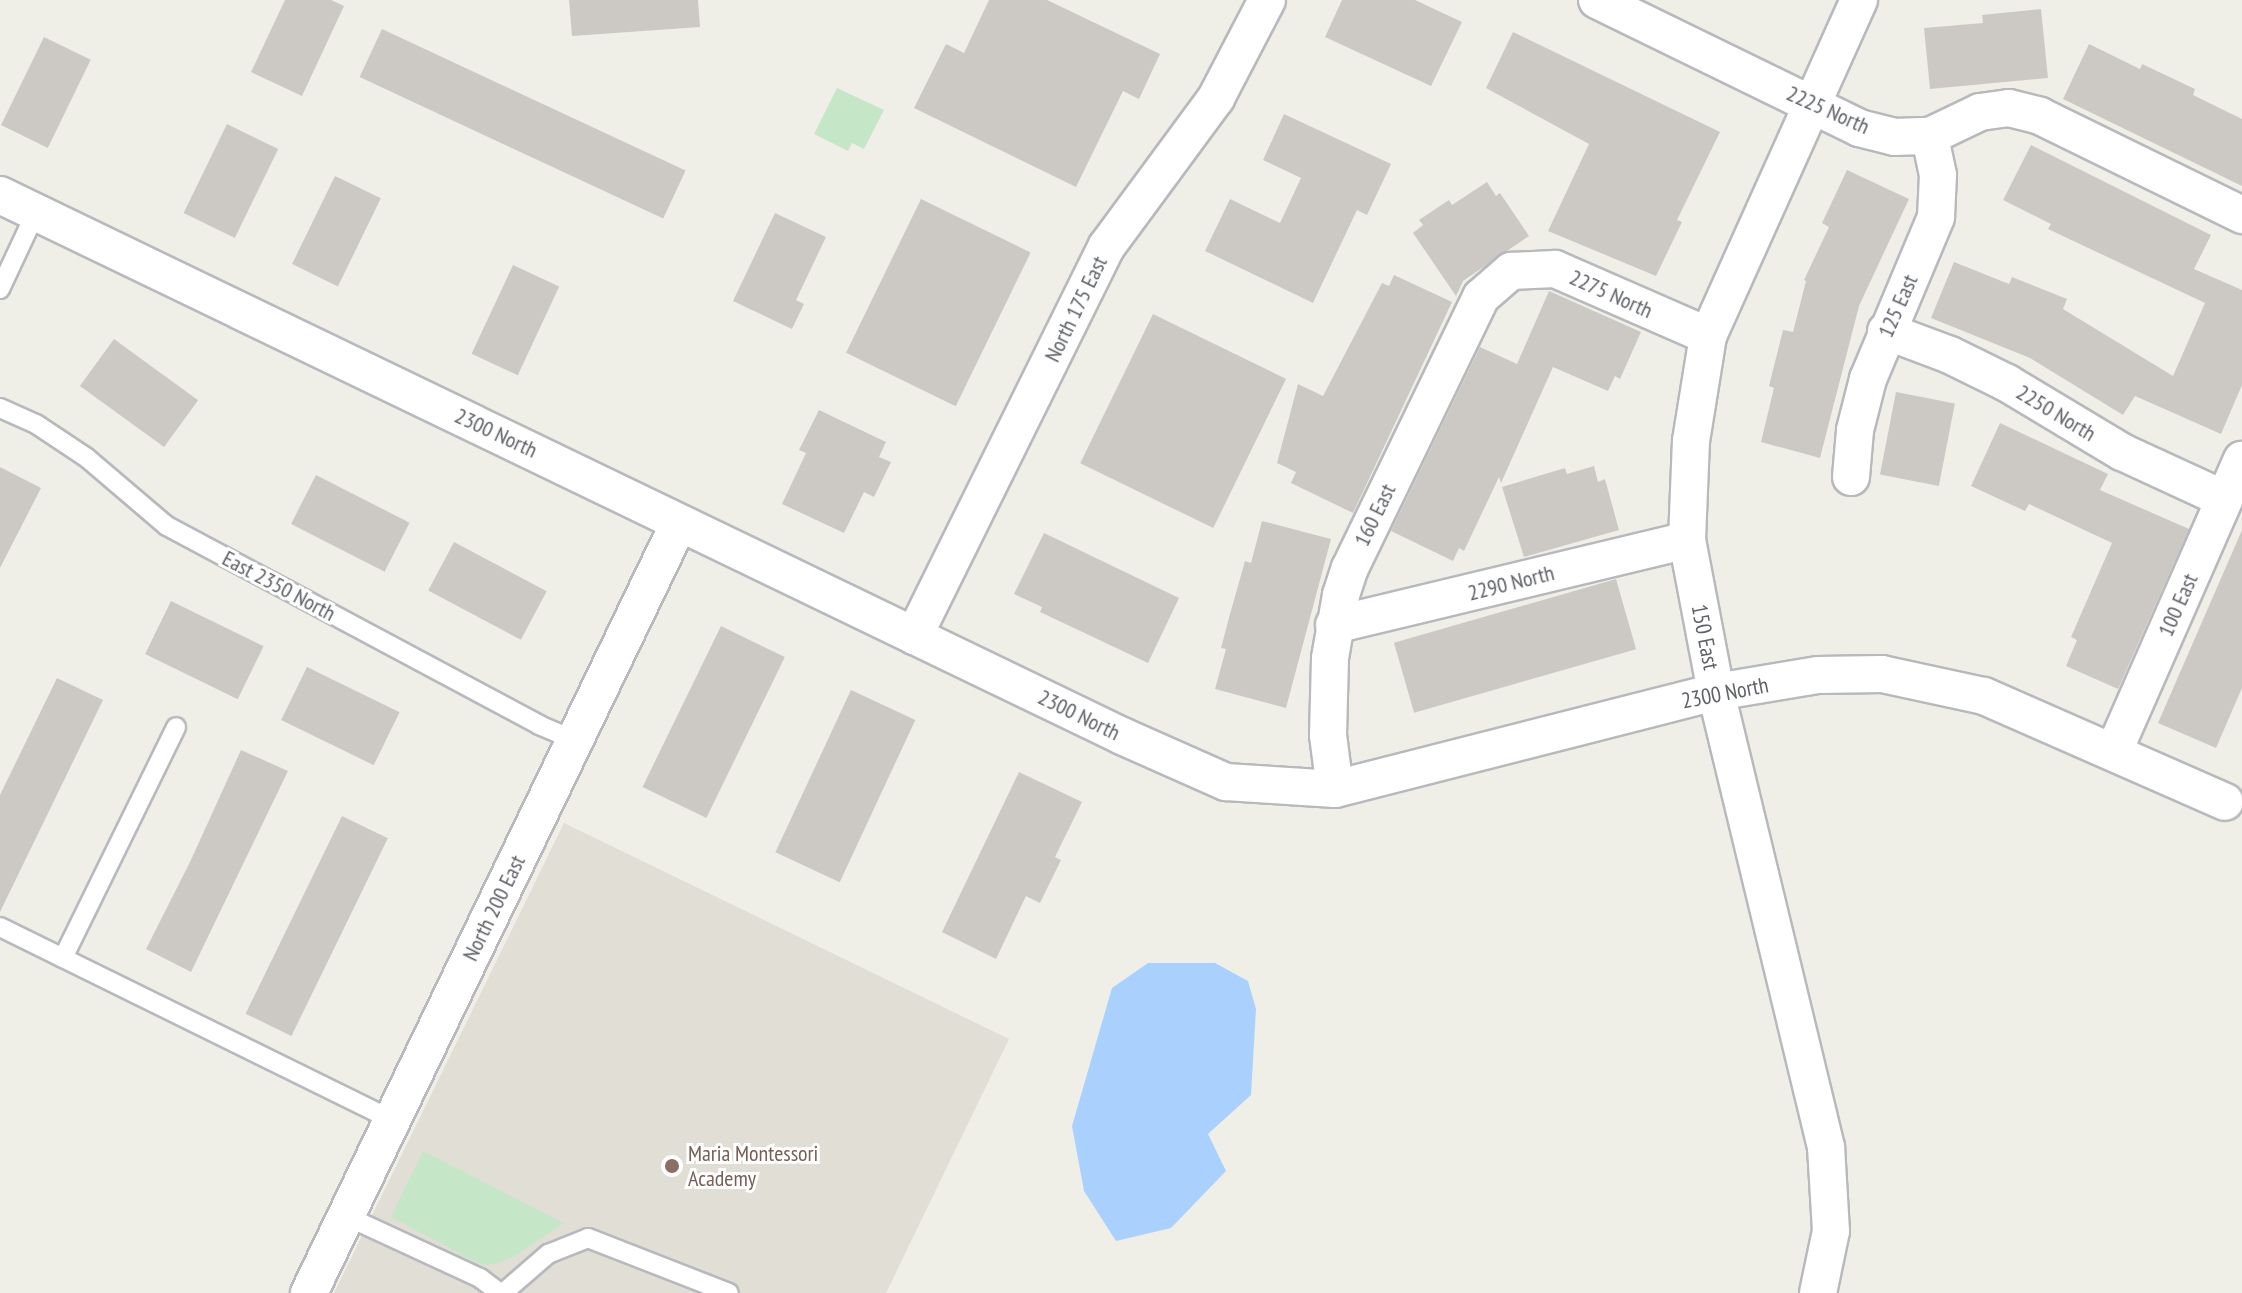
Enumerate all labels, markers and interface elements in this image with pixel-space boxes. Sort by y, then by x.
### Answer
street label: 2225 North [1782,80,1874,140]
street label: North 175 East [1039,252,1113,366]
street label: 2275 North [1565,264,1657,324]
street label: 125 East [1873,270,1923,342]
street label: 2250 North [2012,379,2100,447]
street label: 2300 North [451,402,541,464]
street label: 160 East [1349,480,1401,550]
street label: East 2350 North [218,545,340,627]
street label: 2290 North [1465,560,1557,606]
street label: 100 East [2153,569,2203,641]
street label: 150 East [1686,602,1724,672]
street label: 2300 North [1679,672,1771,714]
street label: 2300 North [1034,684,1124,746]
street label: North 200 East [457,851,531,965]
place label: Maria Montessori Academy [688,1140,818,1192]
marker: Maria Montessori Academy [663,1157,681,1175]

